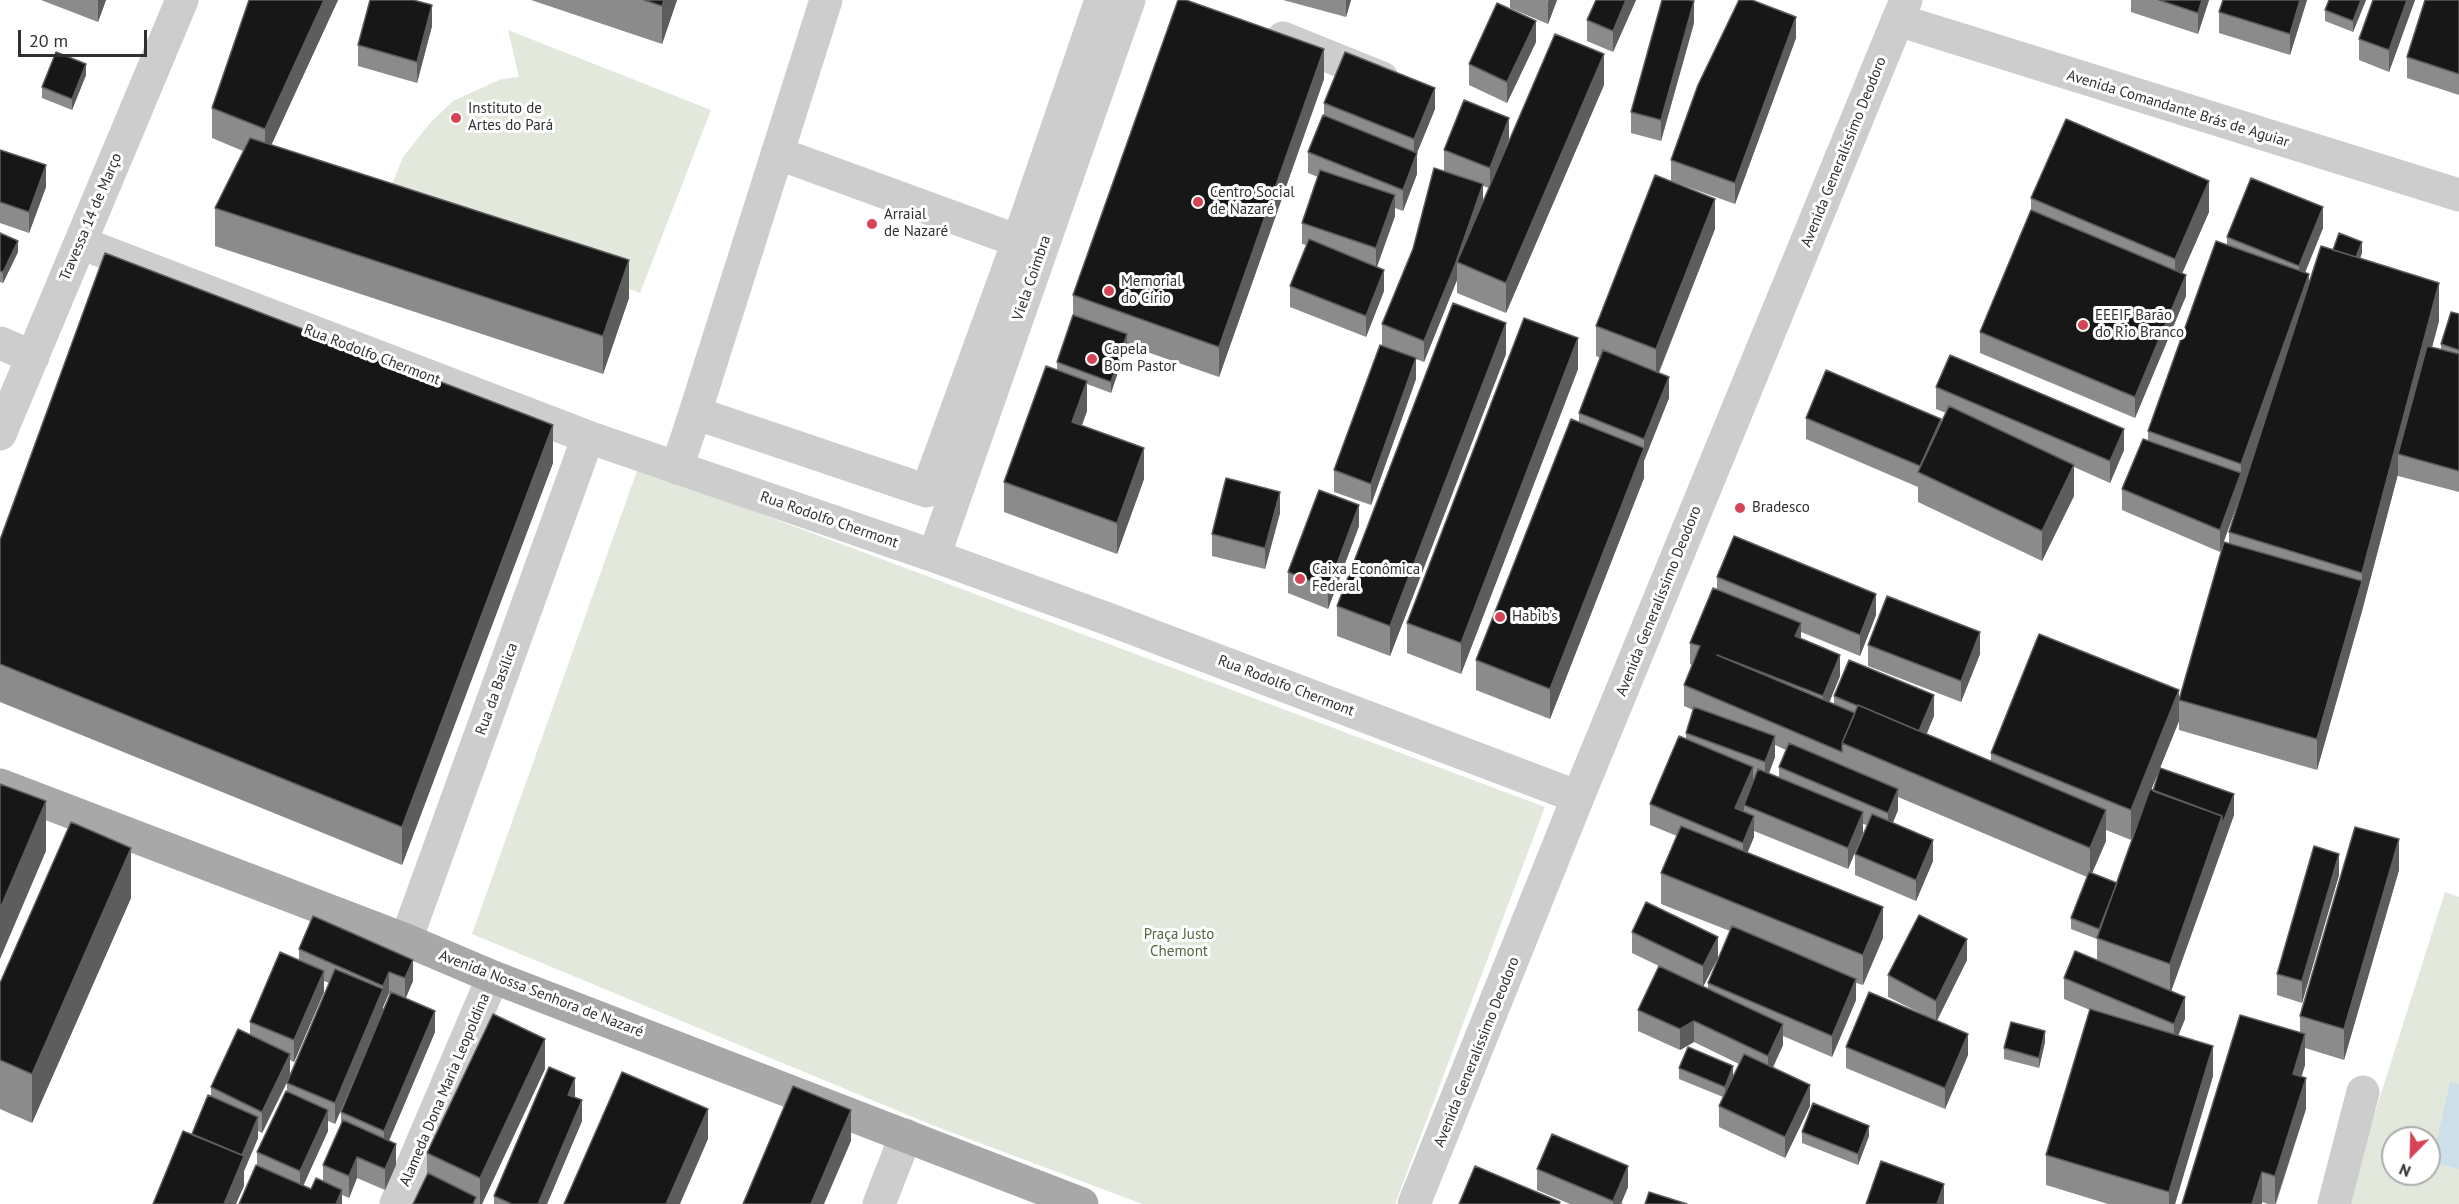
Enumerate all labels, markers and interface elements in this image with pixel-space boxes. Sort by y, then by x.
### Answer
scale bar [21,18,150,56]
text: 20 m [29,29,68,52]
street label: Avenida Generalíssimo Deodoro [1798,54,1890,250]
street label: Avenida Comandante Brás de Aguiar [2065,67,2291,151]
place label: Instituto de Artes do Pará [468,100,553,135]
marker: Instituto de Artes do Pará [449,111,463,125]
street label: Travessa 14 de Março [56,150,126,284]
place label: Centro Social de Nazaré [1210,184,1295,219]
marker: Centro Social de Nazaré [1191,195,1205,209]
place label: Arraial de Nazaré [884,206,948,241]
marker: Arraial de Nazaré [865,217,879,231]
street label: Viela Coimbra [1009,233,1055,323]
place label: Memorial do Cirio [1121,273,1182,308]
marker: Memorial do Cirio [1102,284,1116,298]
place label: EEEIF Barão do Rio Branco [2095,307,2184,342]
marker: EEEIF Barão do Rio Branco [2076,318,2090,332]
street label: Rua Rodolfo Chermont [301,321,443,389]
place label: Capela Bom Pastor [1104,341,1177,376]
marker: Capela Bom Pastor [1085,352,1099,366]
street label: Rua Rodolfo Chermont [758,488,900,552]
place label: Bradesco [1752,499,1810,517]
marker: Bradesco [1733,501,1747,515]
street label: Avenida Generalíssimo Deodoro [1613,503,1705,699]
place label: Caixa Econômica Federal [1312,561,1420,596]
marker: Caixa Econômica Federal [1293,572,1307,586]
place label: Habib's [1512,608,1558,626]
marker: Habib's [1493,610,1507,624]
street label: Rua da Basílica [472,640,522,738]
street label: Rua Rodolfo Chermont [1215,652,1357,720]
park label: Praça Justo Chemont [1144,926,1214,961]
street label: Avenida Nossa Senhora de Nazaré [436,947,646,1041]
street label: Avenida Generalíssimo Deodoro [1431,954,1523,1150]
street label: Alameda Dona Maria Leopoldina [396,991,494,1189]
north arrow [2381,1126,2441,1186]
text: N [2396,1159,2414,1182]

